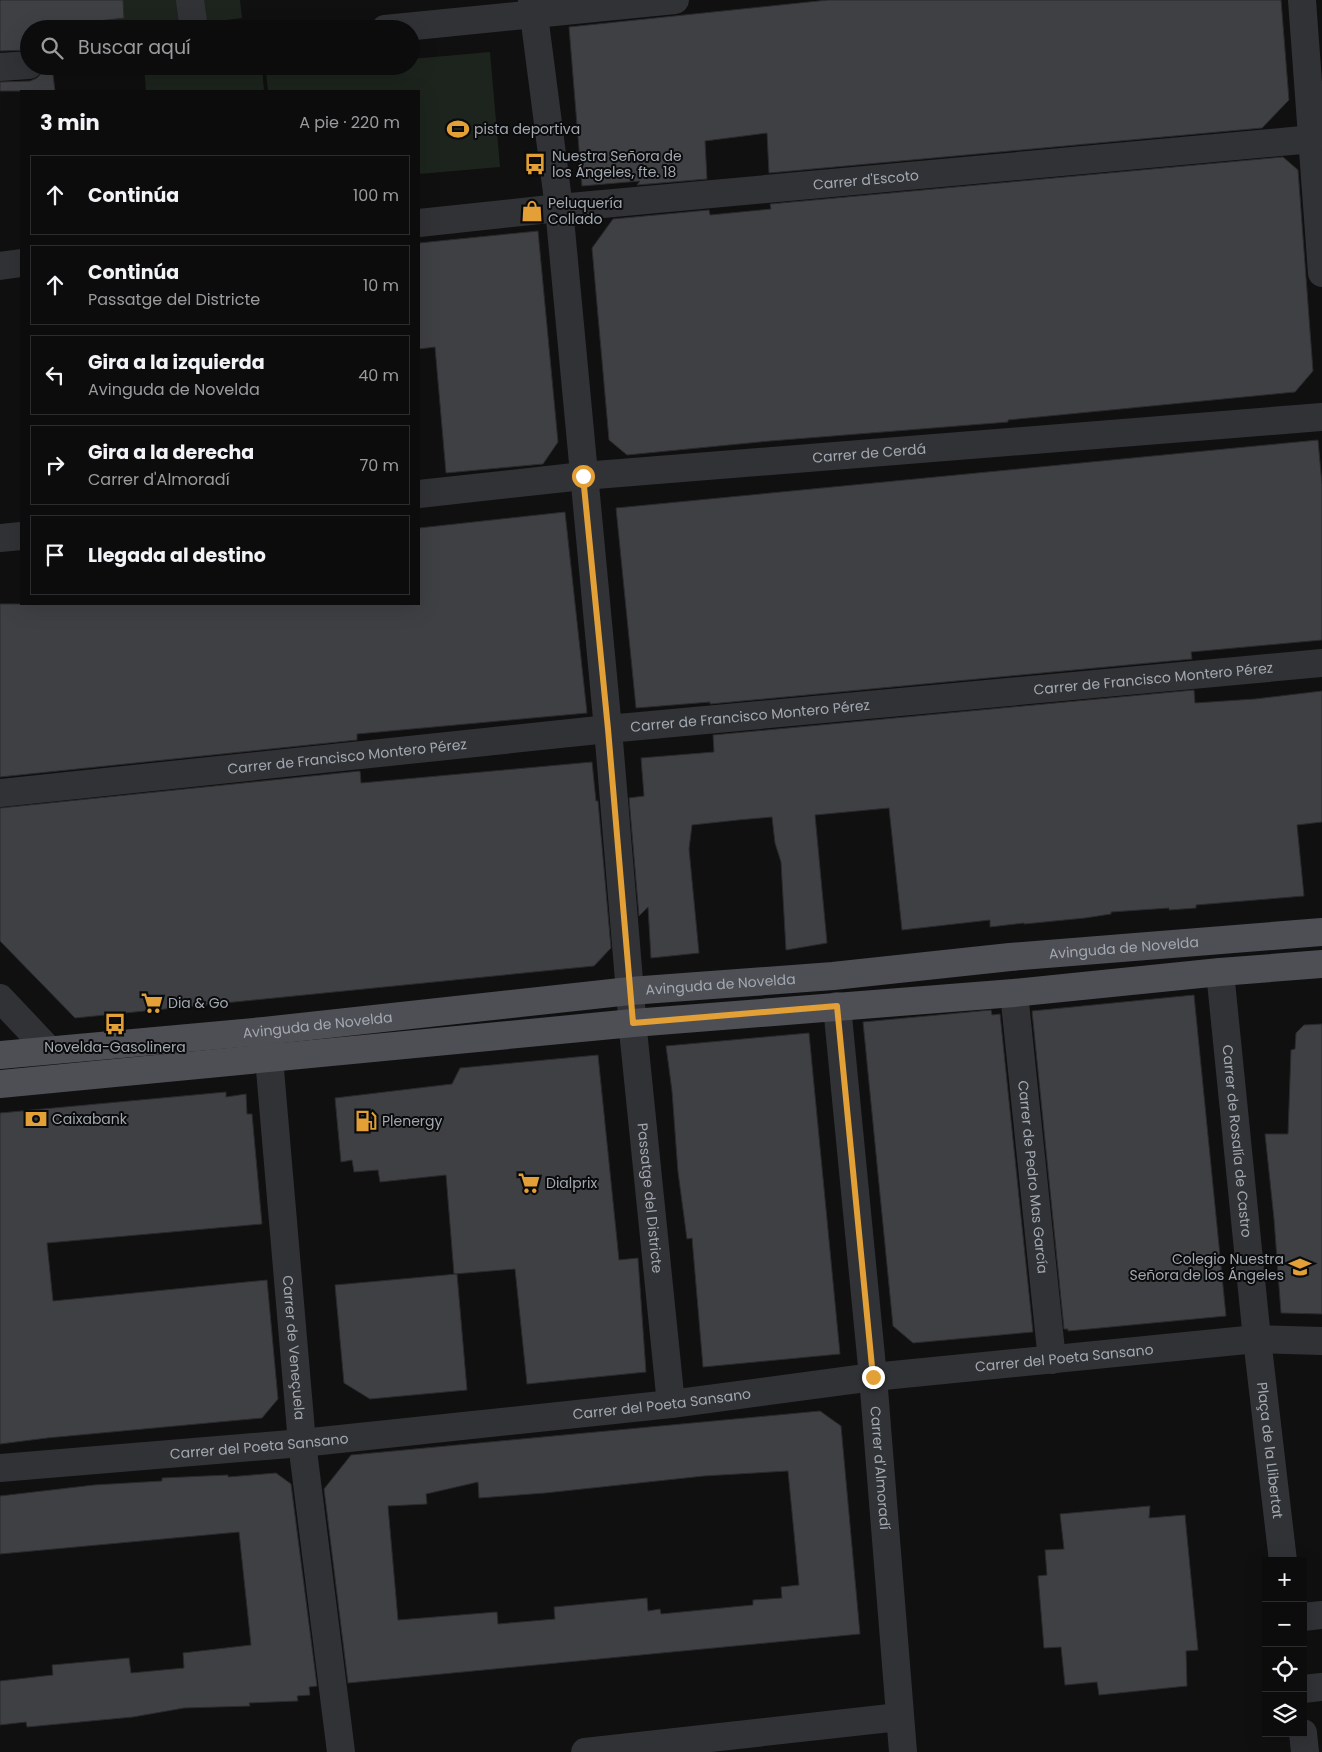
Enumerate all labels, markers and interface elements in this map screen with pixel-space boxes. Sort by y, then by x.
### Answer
search box [20,20,420,75]
icon: search [38,34,66,62]
text: Buscar aquí [78,34,191,61]
text: 3 min [40,108,100,137]
text: A pie · 220 m [299,111,400,134]
sports icon: pista deportiva [445,116,471,142]
place label: pista deportiva [474,119,580,139]
place label: Nuestra Señora de los Ángeles, fte. 18 [552,146,682,182]
bus stop icon: Nuestra Señora de los Ángeles, fte. 18 [522,151,548,177]
street label: Carrer d'Escoto [812,165,920,195]
icon: ahead [41,181,69,209]
text: Continúa [88,182,179,209]
text: 100 m [353,184,399,207]
place label: Peluquería Collado [548,193,622,229]
shop icon: Peluquería Collado [519,198,545,224]
text: Continúa [88,259,179,286]
icon: ahead [41,271,69,299]
text: 10 m [363,274,399,297]
text: Passatge del Districte [88,288,260,311]
text: Gira a la izquierda [88,349,265,376]
icon: left [41,361,69,389]
text: 40 m [358,364,399,387]
text: Avinguda de Novelda [88,378,260,401]
text: Gira a la derecha [88,439,254,466]
street label: Carrer de Cerdá [811,439,927,468]
icon: right [41,451,69,479]
text: 70 m [359,454,399,477]
route start [572,465,595,488]
text: Carrer d'Almoradí [88,468,230,491]
icon: arrive [41,541,69,569]
text: Llegada al destino [88,542,266,569]
street label: Carrer de Francisco Montero Pérez [1033,658,1274,700]
street label: Carrer de Francisco Montero Pérez [629,695,871,737]
street label: Carrer de Francisco Montero Pérez [227,734,468,779]
street label: Avinguda de Novelda [1048,932,1200,964]
street label: Avinguda de Novelda [645,969,796,1000]
supermarket icon: Dia & Go [139,990,165,1016]
place label: Dia & Go [168,993,229,1013]
street label: Avinguda de Novelda [242,1007,393,1043]
bus stop icon: Novelda-Gasolinera [102,1011,128,1037]
place label: Novelda-Gasolinera [44,1037,186,1057]
street label: Carrer de Rosalía de Castro [1217,1044,1257,1238]
street label: Carrer de Pedro Mas García [1013,1079,1053,1275]
bank icon: Caixabank [23,1106,49,1132]
fuel station icon: Plenergy [353,1108,379,1134]
place label: Caixabank [52,1109,128,1129]
place label: Plenergy [382,1111,443,1131]
street label: Passatge del Districte [632,1122,668,1274]
supermarket icon: Dialprix [516,1170,542,1196]
place label: Dialprix [546,1173,597,1193]
place label: Colegio Nuestra Señora de los Ángeles [1129,1249,1284,1285]
school or university icon: Colegio Nuestra Señora de los Ángeles [1287,1254,1313,1280]
street label: Carrer de Veneçuela [278,1274,310,1421]
street label: Carrer del Poeta Sansano [974,1339,1154,1377]
route end [862,1366,885,1389]
street label: Plaça de la Llibertat [1252,1381,1288,1520]
street label: Carrer del Poeta Sansano [572,1383,752,1424]
street label: Carrer d'Almoradí [865,1405,895,1531]
street label: Carrer del Poeta Sansano [169,1428,349,1464]
map controls [1262,1557,1307,1737]
button: + [1262,1557,1307,1602]
button: − [1262,1602,1307,1647]
button: locate [1262,1647,1307,1692]
button: layers [1262,1692,1307,1737]

